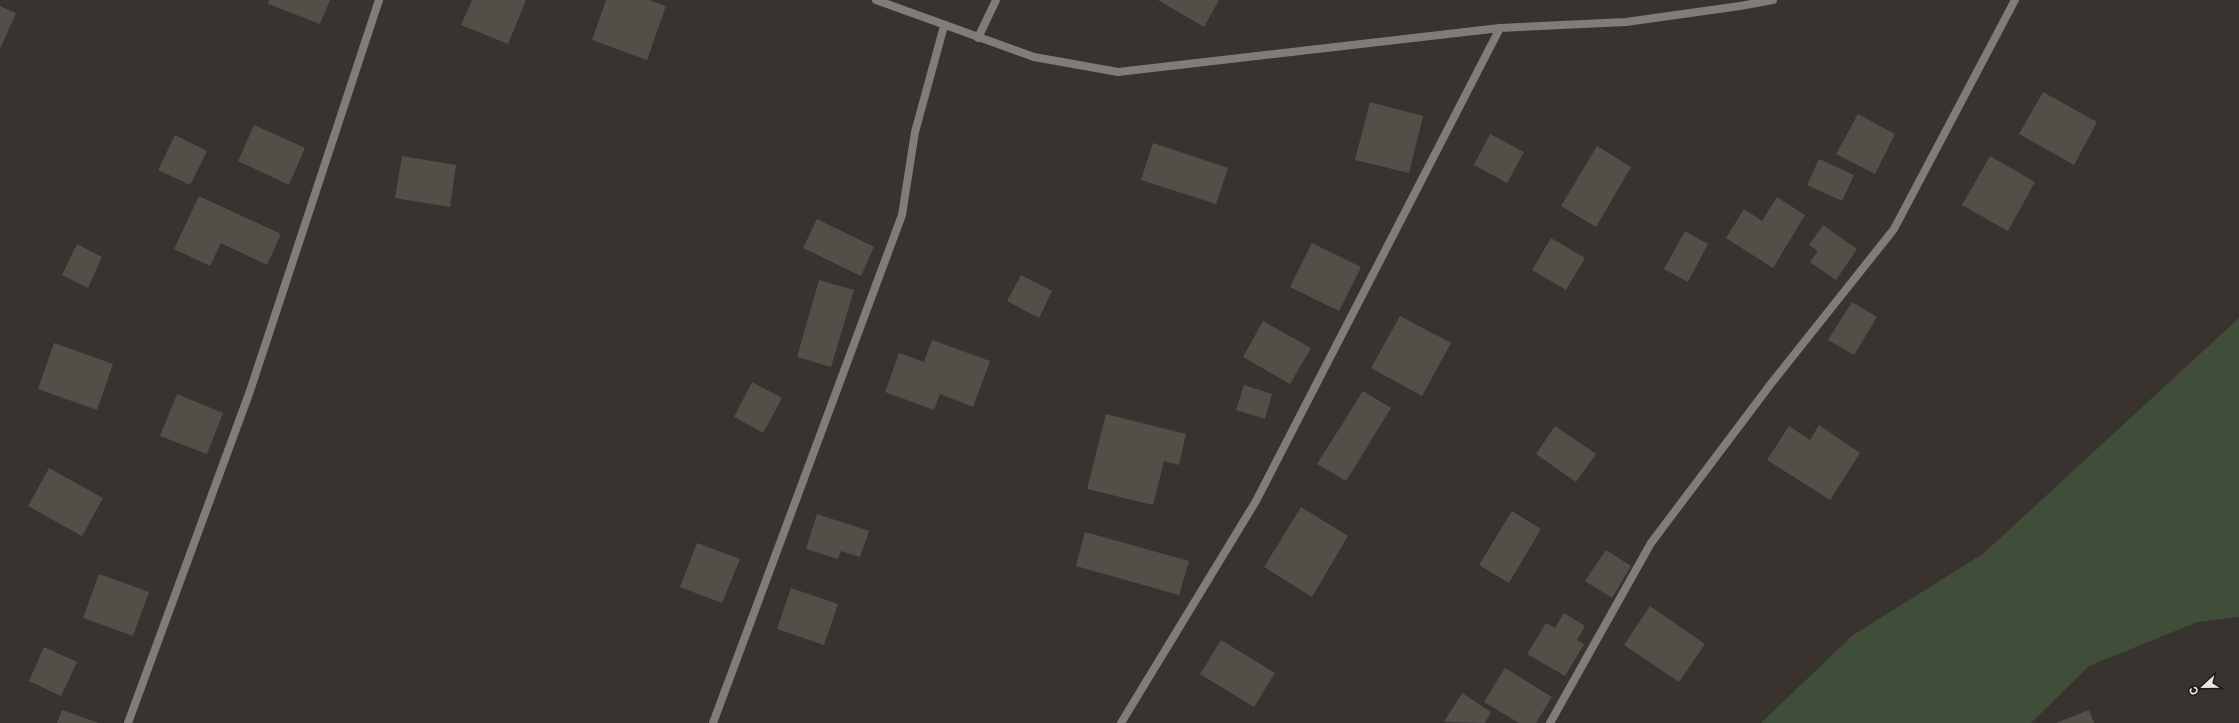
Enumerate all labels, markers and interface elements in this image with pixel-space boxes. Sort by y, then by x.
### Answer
north arrow [2183,667,2223,707]
text: С [2186,684,2202,697]

